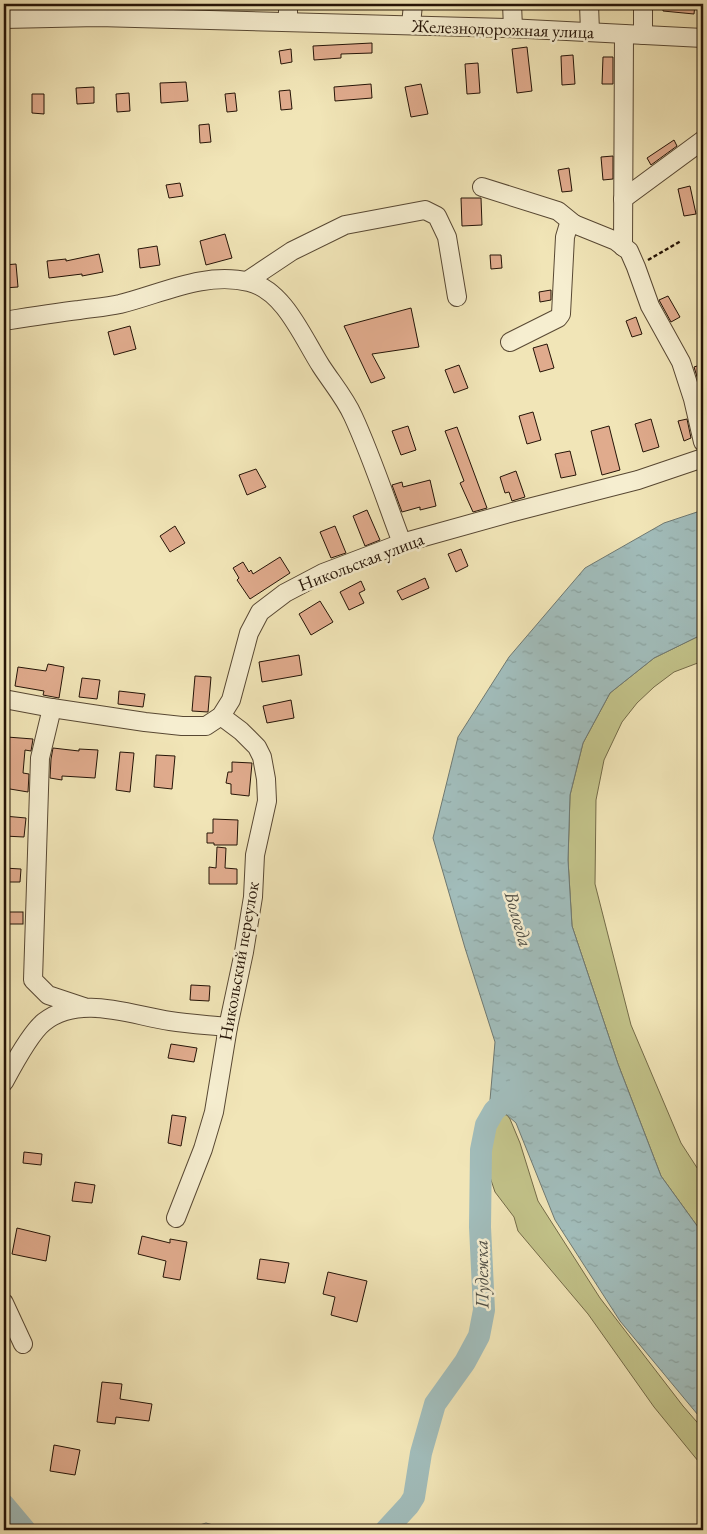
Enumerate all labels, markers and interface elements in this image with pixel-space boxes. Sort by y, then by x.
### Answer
street label: Железнодорожная улица [410,14,595,43]
street label: Никольская улица [295,527,428,596]
street label: Никольский переулок [213,879,264,1042]
water label: Вологда [498,887,538,950]
water label: Пудежка [468,1240,495,1309]

